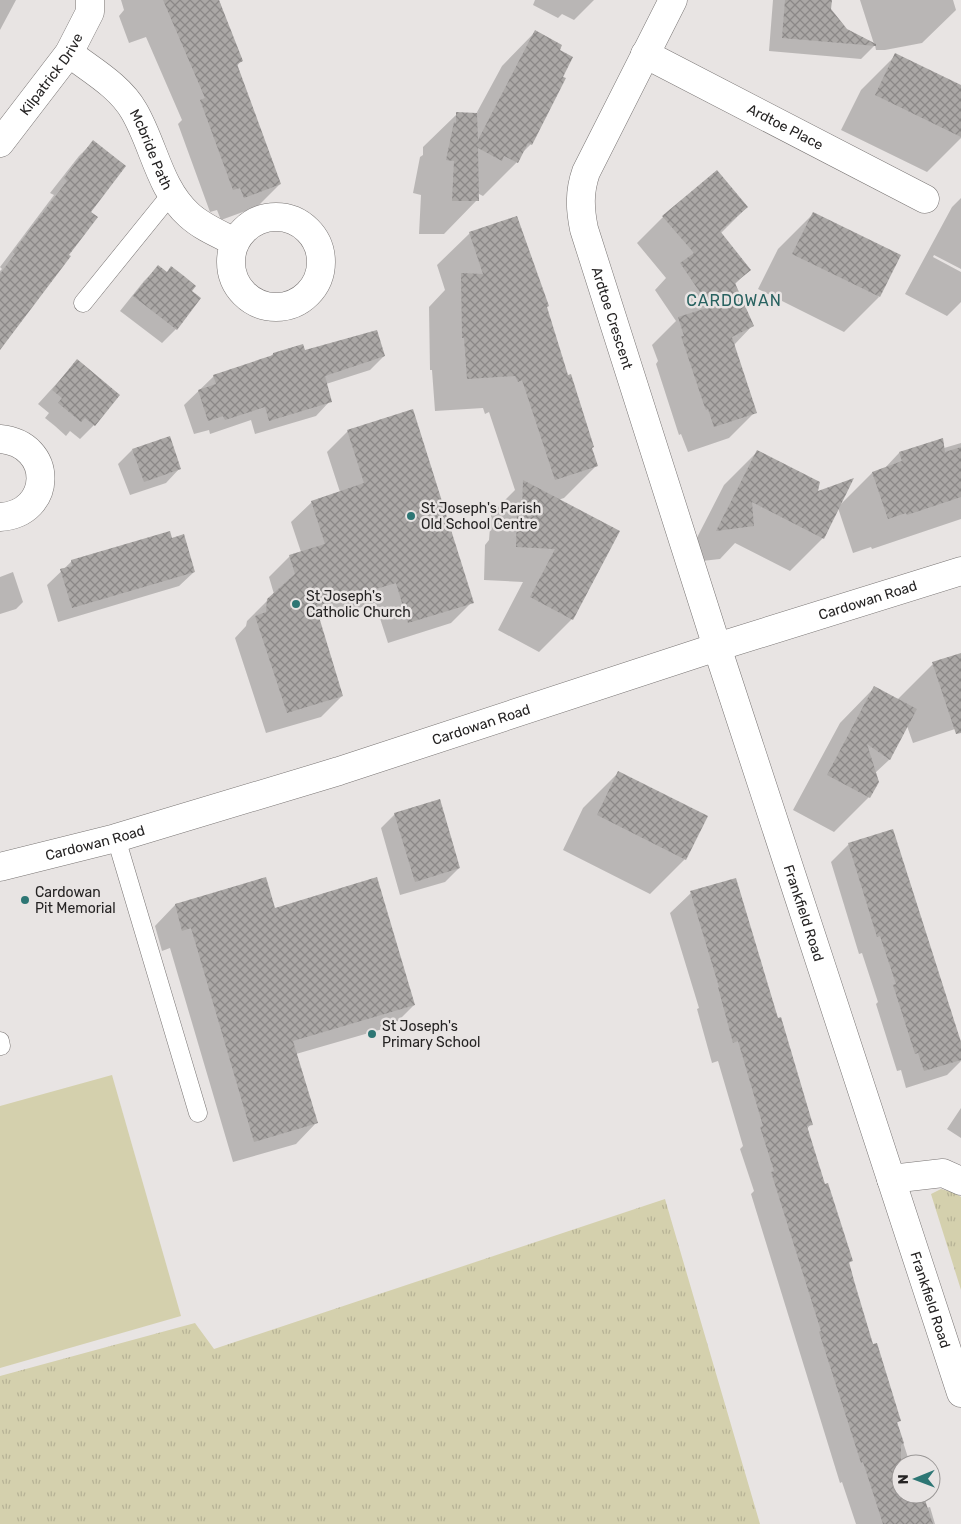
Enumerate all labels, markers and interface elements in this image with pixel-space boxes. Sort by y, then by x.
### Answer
street label: Kilpatrick Drive [16,30,87,119]
street label: Ardtoe Place [744,100,826,154]
street label: Mcbride Path [126,106,176,193]
street label: Ardtoe Crescent [588,265,636,372]
district label: CARDOWAN [686,291,782,310]
place label: St Joseph's Parish Old School Centre [421,500,541,533]
marker: St Joseph's Parish Old School Centre [405,510,417,522]
street label: Cardowan Road [816,577,919,624]
place label: St Joseph's Catholic Church [306,588,411,621]
marker: St Joseph's Catholic Church [290,598,302,610]
street label: Cardowan Road [430,701,533,749]
street label: Cardowan Road [43,822,147,864]
street label: Frankfield Road [780,863,827,964]
place label: Cardowan Pit Memorial [35,884,116,917]
marker: Cardowan Pit Memorial [19,894,31,906]
place label: St Joseph's Primary School [382,1018,480,1051]
marker: St Joseph's Primary School [366,1028,378,1040]
street label: Frankfield Road [906,1250,954,1350]
north arrow [891,1454,941,1504]
text: N [895,1474,912,1484]

